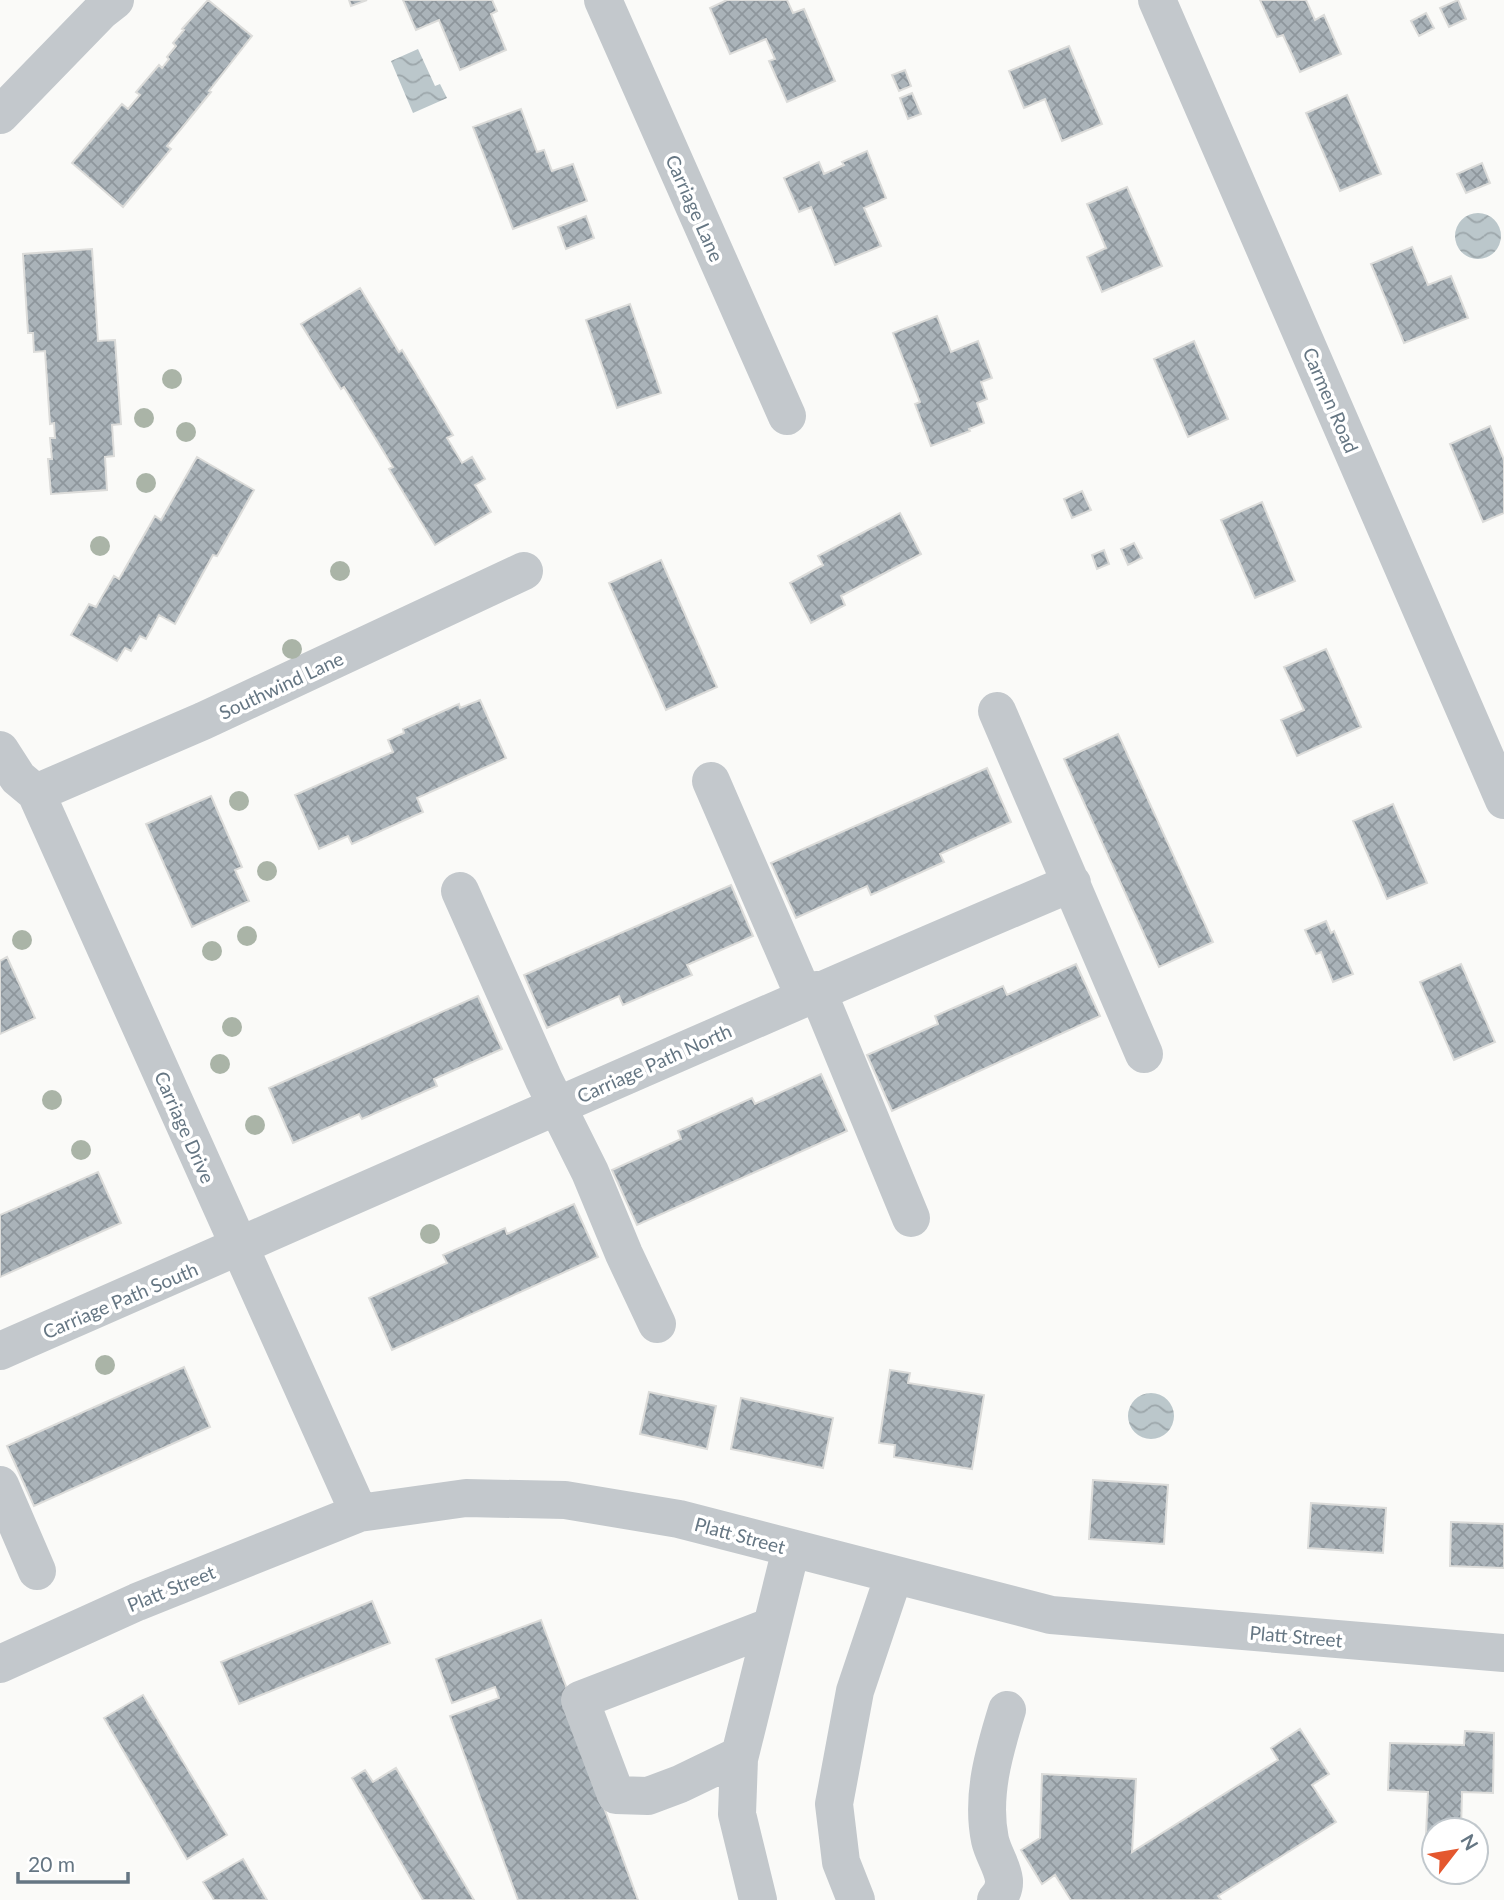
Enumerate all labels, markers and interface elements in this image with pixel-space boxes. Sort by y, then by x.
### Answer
street label: Carriage Lane [661,151,729,265]
street label: Carmen Road [1298,344,1364,456]
street label: Southwind Lane [215,646,347,724]
street label: Carriage Path North [573,1019,735,1107]
street label: Carriage Drive [150,1068,220,1186]
street label: Carriage Path South [39,1257,201,1343]
street label: Platt Street [692,1512,788,1558]
street label: Platt Street [124,1560,219,1616]
street label: Platt Street [1249,1620,1344,1652]
north arrow [1420,1816,1490,1886]
text: N [1456,1830,1484,1854]
scale bar [18,1840,128,1884]
text: 20 m [28,1851,75,1876]

